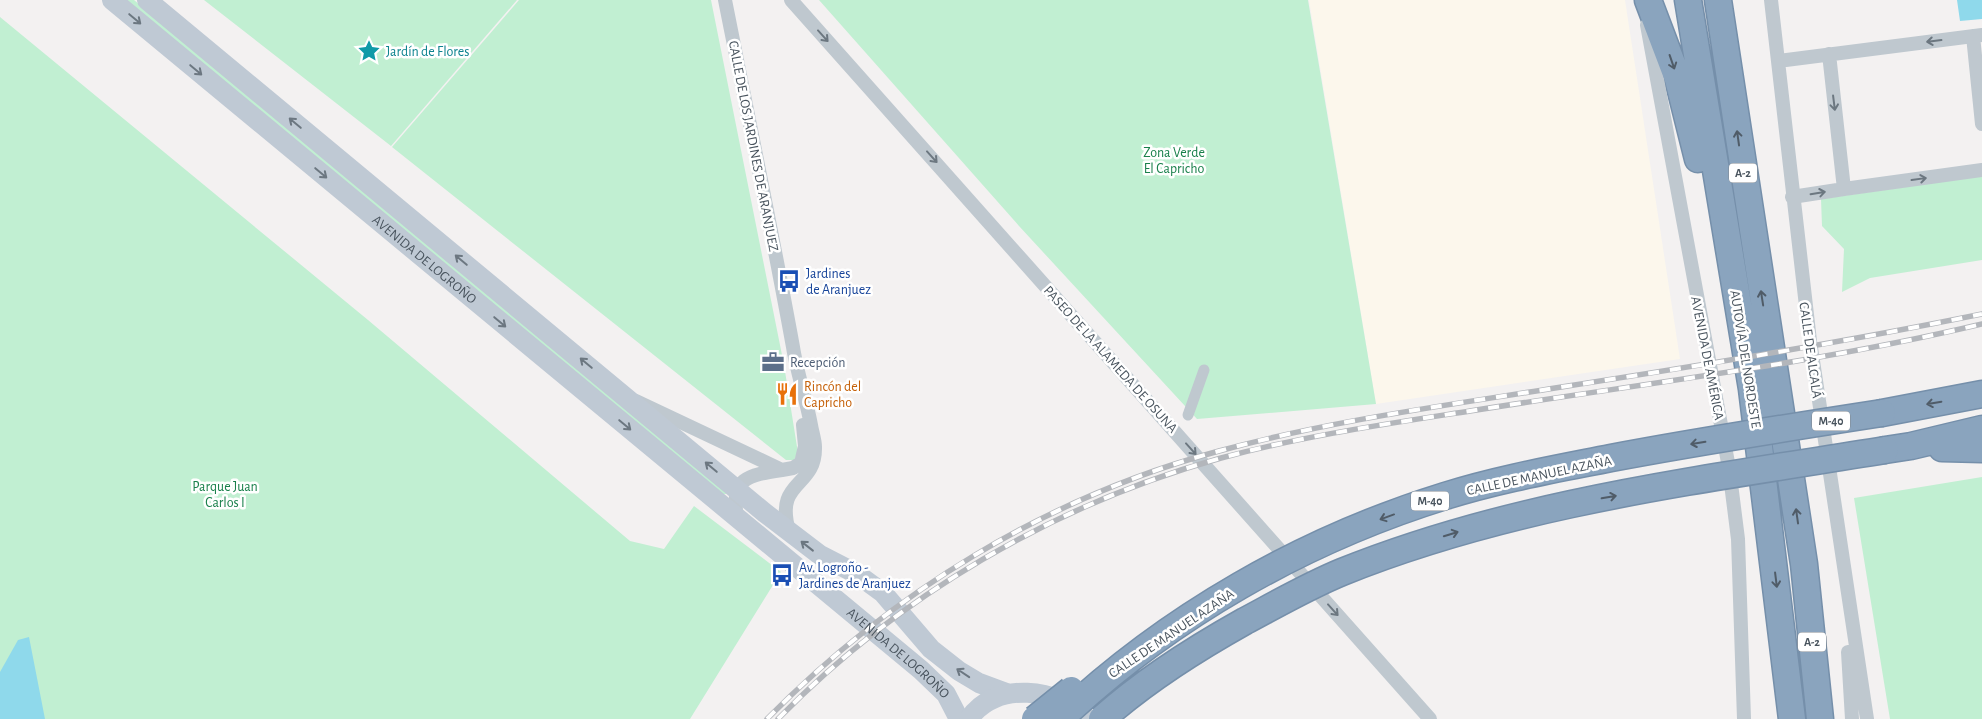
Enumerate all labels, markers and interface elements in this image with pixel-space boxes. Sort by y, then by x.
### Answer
one-way arrow [128,14,141,25]
one-way arrow [817,30,829,43]
one-way arrow [1926,36,1942,46]
place icon: Jardín de Flores [356,38,382,64]
street label: CALLE DE LOS JARDINES DE ARANJUEZ [726,40,780,253]
place label: Jardín de Flores [386,45,469,59]
one-way arrow [1668,53,1677,69]
one-way arrow [189,64,202,75]
one-way arrow [1829,94,1839,110]
one-way arrow [289,117,302,128]
one-way arrow [1732,130,1742,146]
park label: Zona Verde El Capricho [1143,146,1205,176]
one-way arrow [926,151,938,164]
road number: A-2 [1729,164,1757,182]
one-way arrow [314,168,327,179]
one-way arrow [1911,173,1927,183]
one-way arrow [1810,188,1826,198]
street label: AVENIDA DE LOGROÑO [369,213,479,307]
one-way arrow [454,254,467,265]
place label: Jardines de Aranjuez [806,267,871,297]
bus stop icon: Jardines de Aranjuez [776,268,802,294]
street label: PASEO DE LA ALAMEDA DE OSUNA [1041,283,1180,436]
street label: AUTOVÍA DEL NORDESTE [1727,289,1766,429]
one-way arrow [1757,291,1767,307]
street label: AVENIDA DE AMÉRICA [1688,295,1729,421]
street label: CALLE DE ALCALÁ [1796,301,1827,399]
one-way arrow [493,316,506,327]
office icon: Recepción [760,349,786,375]
place label: Recepción [790,356,845,370]
one-way arrow [579,358,592,369]
place label: Rincón del Capricho [804,380,861,410]
restaurant icon: Rincón del Capricho [774,381,800,407]
one-way arrow [1926,399,1942,409]
road number: M-40 [1812,412,1850,431]
one-way arrow [618,420,631,431]
one-way arrow [1690,438,1706,448]
one-way arrow [1185,442,1196,455]
street label: CALLE DE MANUEL AZAÑA [1465,452,1613,498]
one-way arrow [704,462,717,473]
park label: Parque Juan Carlos I [192,480,258,510]
one-way arrow [1601,491,1617,501]
road number: M-40 [1411,492,1449,511]
one-way arrow [1792,508,1802,524]
one-way arrow [1380,513,1395,522]
one-way arrow [1443,529,1459,538]
one-way arrow [801,540,814,551]
place label: Av. Logroño - Jardines de Aranjuez [799,561,911,591]
bus stop icon: Av. Logroño - Jardines de Aranjuez [769,562,795,588]
one-way arrow [1771,572,1781,588]
street label: CALLE DE MANUEL AZAÑA [1105,585,1237,681]
one-way arrow [1327,603,1339,616]
street label: AVENIDA DE LOGROÑO [844,606,952,701]
road number: A-2 [1798,632,1826,652]
one-way arrow [956,668,970,678]

